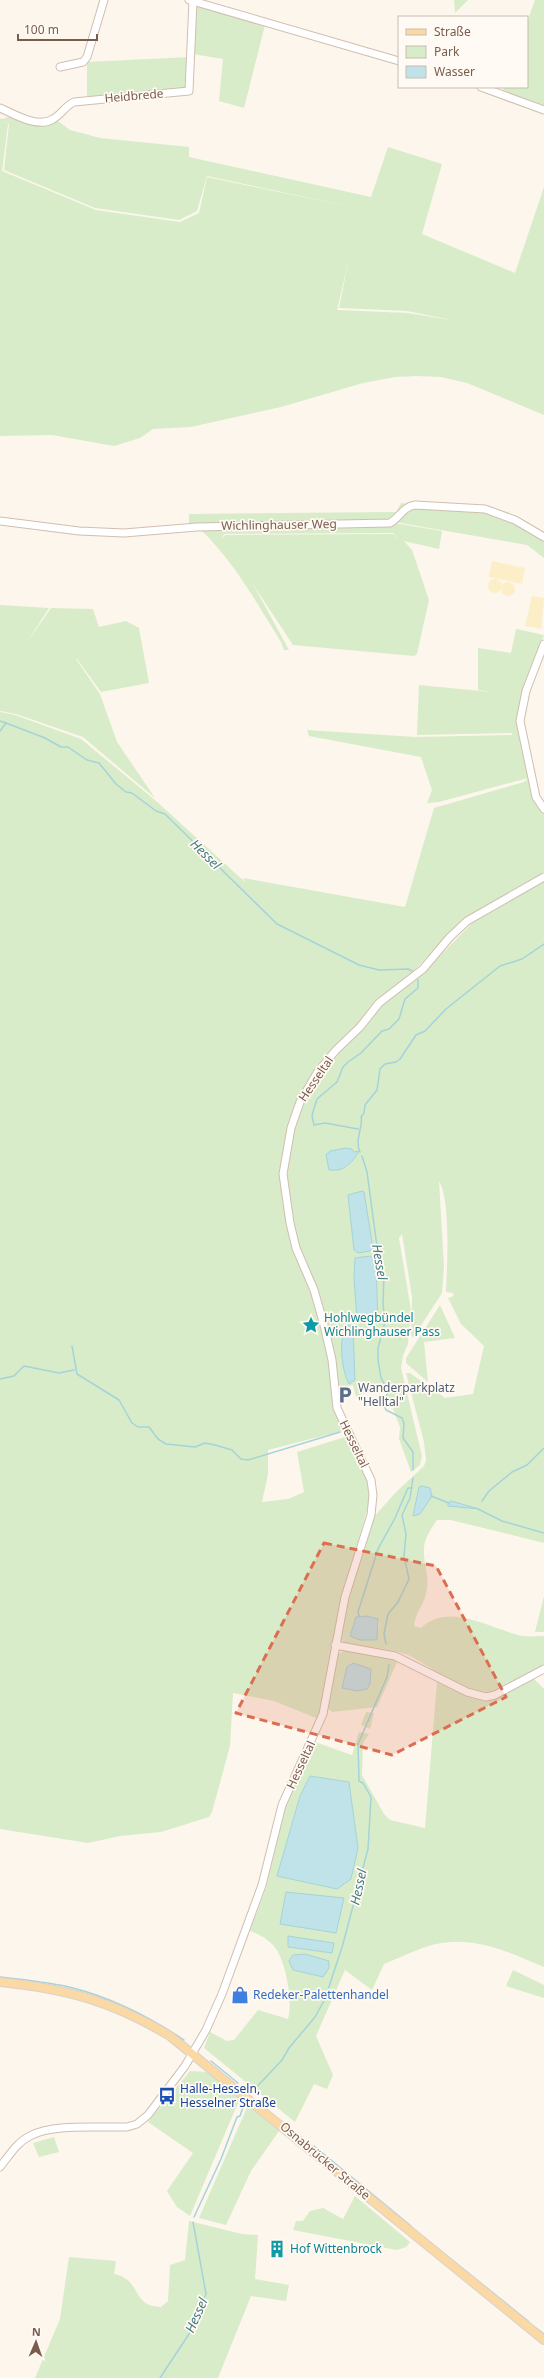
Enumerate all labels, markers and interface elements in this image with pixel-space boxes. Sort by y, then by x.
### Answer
scale bar [18,16,97,42]
legend [398,16,528,88]
text: 100 m [24,21,59,38]
text: Straße [434,23,471,40]
text: Park [434,43,460,60]
text: Wasser [434,63,475,80]
street label: Heidbrede [104,84,164,107]
street label: Wichlinghauser Weg [221,515,337,534]
water label: Hessel [187,835,226,874]
street label: Hesseltal [294,1053,337,1105]
water label: Hessel [368,1243,392,1282]
place label: Hohlwegbündel Wichlinghauser Pass [324,1309,440,1340]
place icon: Hohlwegbündel Wichlinghauser Pass [301,1315,321,1335]
place label: Wanderparkplatz "Helltal" [358,1379,455,1410]
parking icon: Wanderparkplatz "Helltal" [335,1385,355,1405]
street label: Hesseltal [336,1417,373,1471]
street label: Hesseltal [282,1738,319,1792]
water label: Hessel [345,1867,371,1907]
shop icon: Redeker-Palettenhandel [230,1985,250,2005]
place label: Redeker-Palettenhandel [253,1986,389,2003]
place label: Halle-Hesseln, Hesselner Straße [180,2080,276,2111]
bus stop icon: Halle-Hesseln, Hesselner Straße [157,2086,177,2106]
street label: Osnabrücker Straße [277,2118,374,2204]
building icon: Hof Wittenbrock [267,2239,287,2259]
place label: Hof Wittenbrock [290,2240,383,2257]
water label: Hessel [180,2294,212,2335]
north arrow [16,2322,56,2362]
text: N [32,2324,41,2339]

